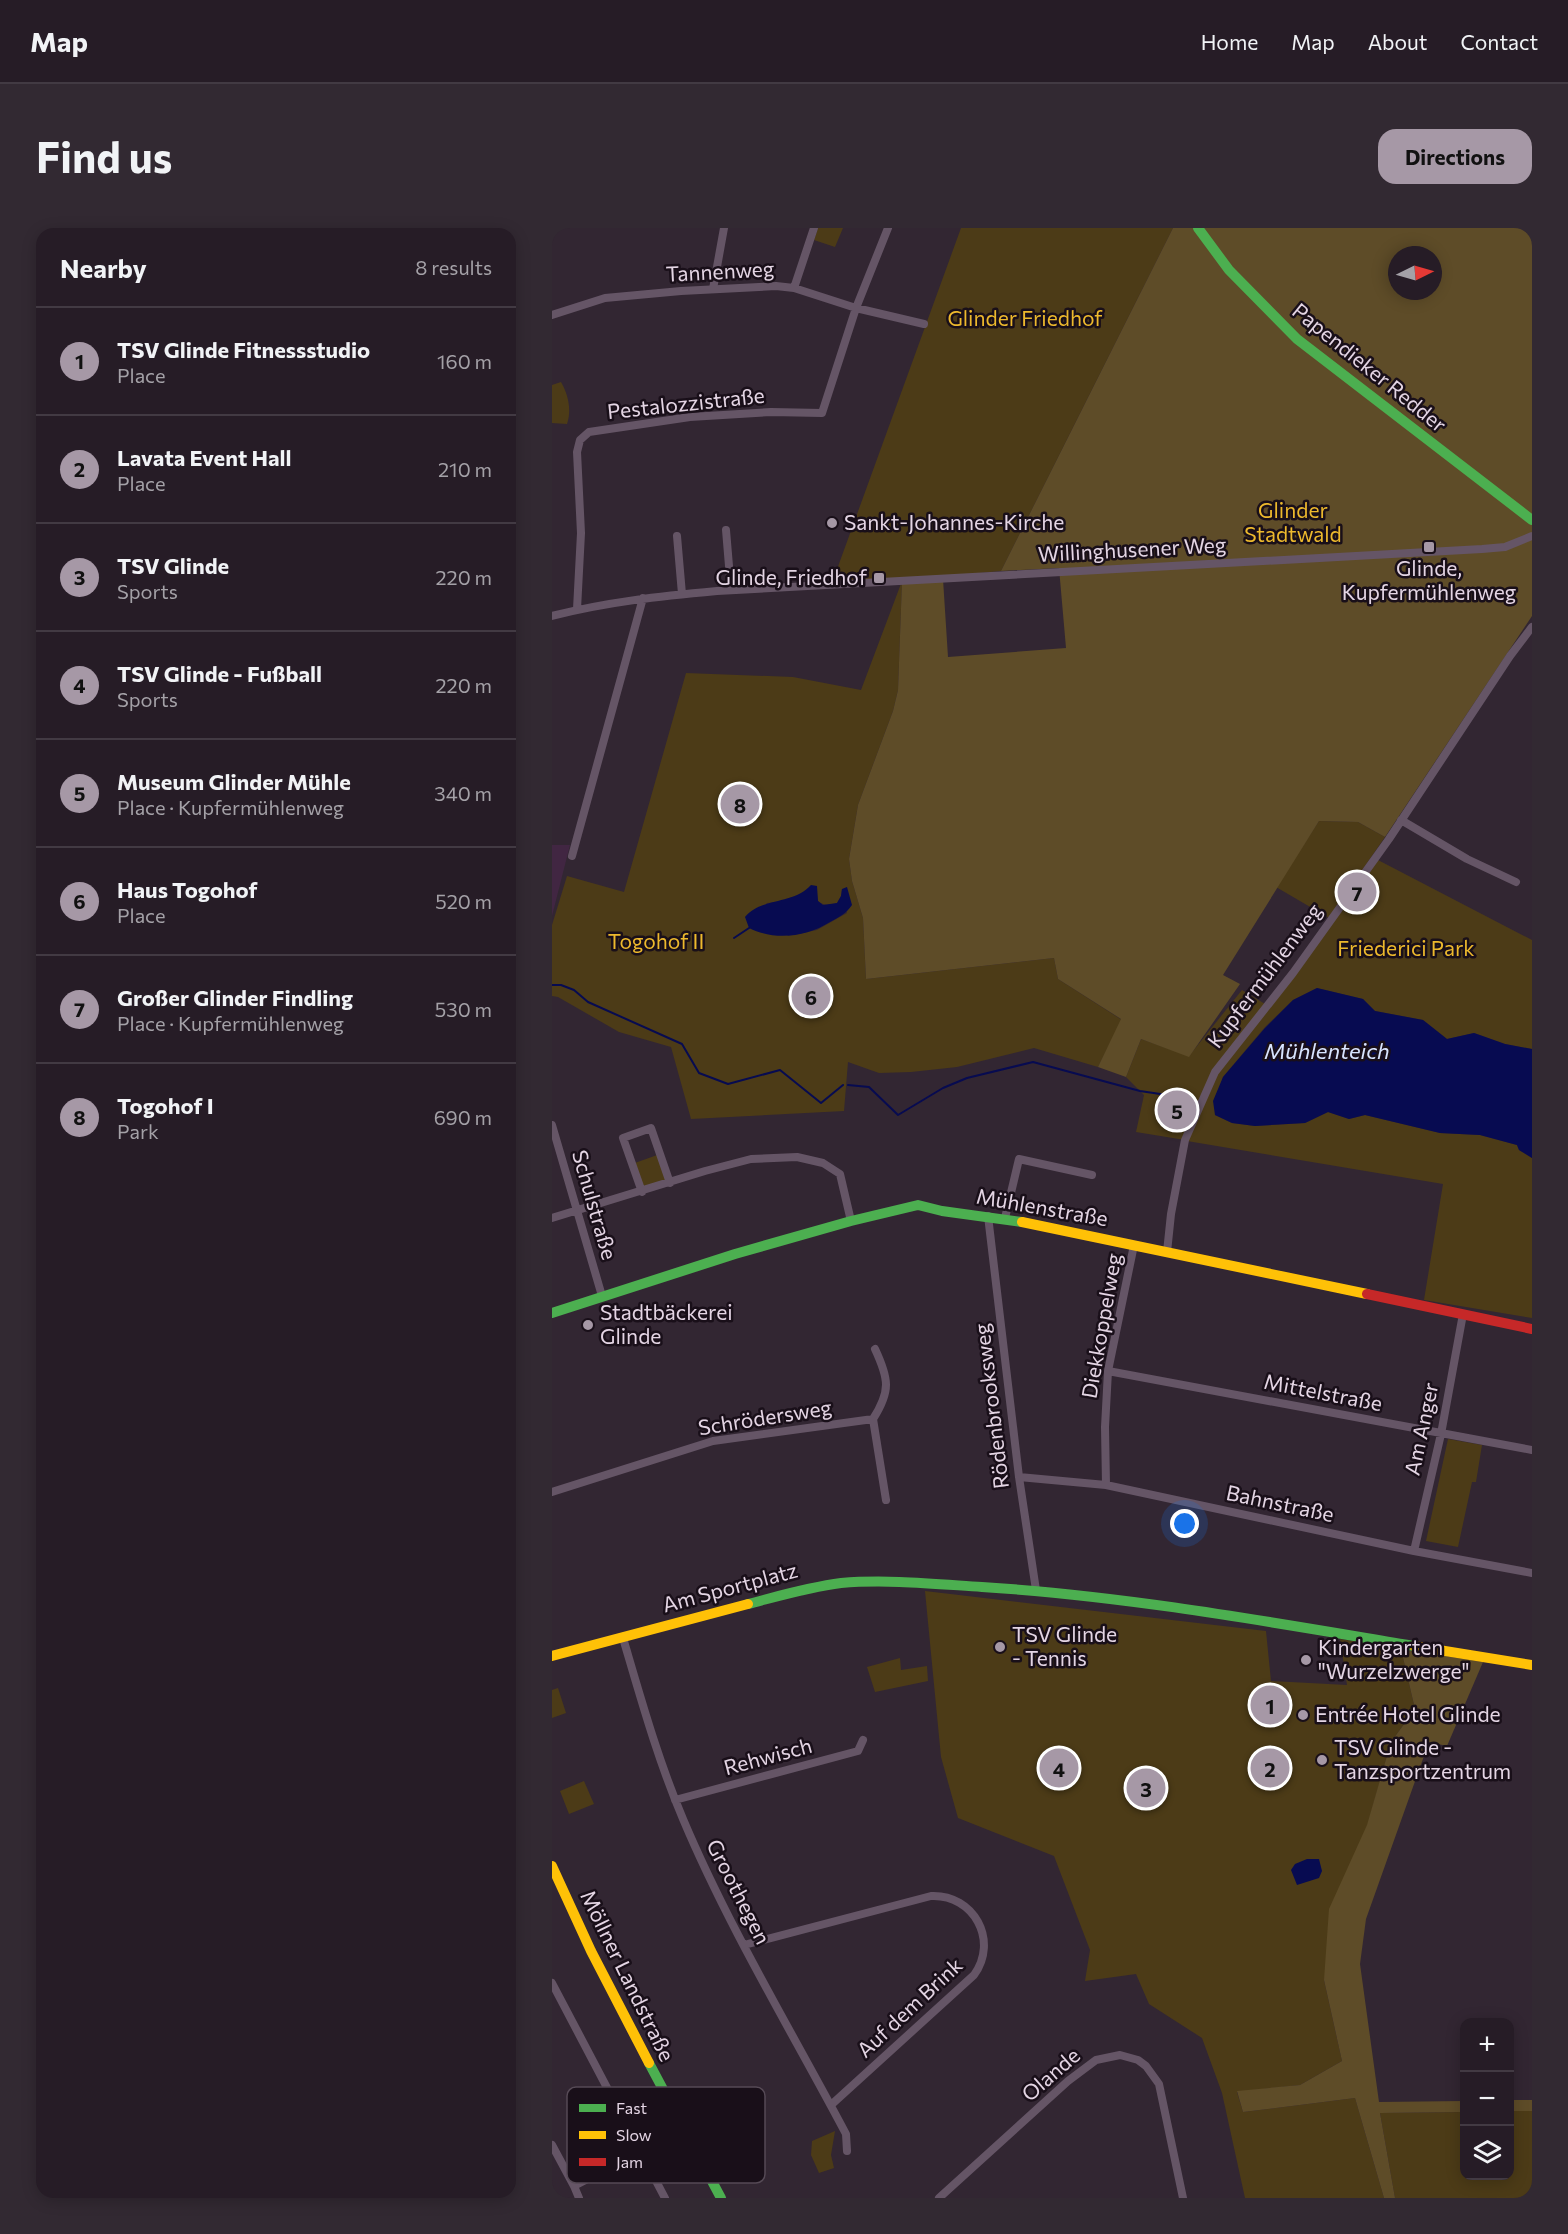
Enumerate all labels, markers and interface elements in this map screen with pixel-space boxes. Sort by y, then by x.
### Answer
text: Map [30,24,88,58]
text: Home [1201,29,1258,54]
text: Map [1291,29,1335,54]
text: About [1368,29,1427,54]
text: Contact [1460,29,1538,54]
button: Directions [1378,129,1532,184]
text: Find us [36,130,172,182]
north arrow [1388,246,1442,300]
text: Nearby [60,252,147,283]
text: 8 results [415,255,492,279]
street label: Tannenweg [665,255,775,286]
street label: Papendieker Redder [1288,297,1452,437]
park label: Glinder Friedhof [947,305,1103,330]
text: TSV Glinde Fitnessstudio [117,336,370,363]
text: 1 [75,349,84,373]
text: 160 m [437,349,492,373]
text: Place [117,363,166,387]
street label: Pestalozzistraße [606,382,766,423]
text: Lavata Event Hall [117,444,292,471]
text: 2 [74,457,85,481]
text: 210 m [438,457,492,481]
text: Place [117,471,166,495]
park label: Glinder Stadtwald [1244,497,1342,546]
place label: Sankt-Johannes-Kirche [844,509,1064,534]
marker: Sankt-Johannes-Kirche [825,516,839,530]
street label: Willinghusener Weg [1037,531,1227,566]
marker: Glinde, Kupfermühlenweg [1422,540,1436,554]
text: TSV Glinde [117,552,229,579]
place label: Glinde, Kupfermühlenweg [1342,555,1516,604]
place label: Glinde, Friedhof [715,564,868,589]
text: 3 [74,565,85,589]
text: 220 m [436,565,492,589]
marker: Glinde, Friedhof [872,571,886,585]
text: Sports [117,579,178,603]
text: TSV Glinde - Fußball [117,660,322,687]
text: 4 [73,673,86,697]
text: 220 m [436,673,492,697]
text: Sports [117,687,178,711]
text: Museum Glinder Mühle [117,768,351,795]
text: 5 [74,781,85,805]
text: 340 m [434,781,492,805]
pin: 8 [720,782,759,826]
text: Place · Kupfermühlenweg [117,795,344,819]
pin: 7 [1338,870,1376,914]
text: Haus Togohof [117,876,258,903]
text: 6 [73,889,86,913]
text: 520 m [435,889,492,913]
street label: Kupfermühlenweg [1201,898,1326,1052]
text: Place [117,903,166,927]
park label: Togohof II [608,928,704,953]
park label: Friederici Park [1337,935,1475,960]
pin: 6 [792,974,830,1018]
text: Großer Glinder Findling [117,984,353,1011]
text: 7 [74,997,85,1021]
text: 530 m [435,997,492,1021]
text: Place · Kupfermühlenweg [117,1011,344,1035]
water label: Mühlenteich [1264,1037,1390,1064]
pin: 5 [1158,1088,1196,1132]
text: Togohof I [117,1092,214,1119]
text: 8 [73,1105,86,1129]
text: 690 m [434,1105,492,1129]
text: Park [117,1119,159,1143]
street label: Schulstraße [568,1147,623,1262]
street label: Mühlenstraße [974,1183,1110,1230]
street label: Diekkoppelweg [1075,1251,1126,1400]
place label: Stadtbäckerei Glinde [600,1299,733,1348]
marker: Stadtbäckerei Glinde [581,1318,595,1332]
street label: Rödenbrooksweg [968,1322,1013,1490]
street label: Mittelstraße [1262,1368,1385,1415]
street label: Am Anger [1399,1380,1443,1477]
street label: Schrödersweg [696,1394,833,1439]
street label: Bahnstraße [1224,1479,1337,1526]
your location [1170,1509,1199,1538]
street label: Am Sportplatz [659,1557,800,1617]
place label: TSV Glinde - Tennis [1012,1621,1117,1670]
place label: Kindergarten "Wurzelzwerge" [1318,1634,1470,1683]
marker: TSV Glinde - Tennis [993,1640,1007,1654]
marker: Kindergarten "Wurzelzwerge" [1299,1653,1313,1667]
pin: 1 [1250,1682,1290,1728]
place label: Entrée Hotel Glinde [1315,1701,1501,1726]
marker: Entrée Hotel Glinde [1296,1708,1310,1722]
street label: Rehwisch [721,1732,815,1779]
place label: TSV Glinde - Tanzsportzentrum [1334,1734,1511,1783]
pin: 4 [1040,1746,1078,1790]
pin: 2 [1250,1746,1290,1790]
marker: TSV Glinde - Tanzsportzentrum [1315,1753,1329,1767]
pin: 3 [1126,1766,1166,1810]
street label: Groothegen [702,1835,776,1948]
street label: Möllner Landstraße [576,1886,681,2065]
street label: Auf dem Brink [851,1952,967,2062]
map controls [1460,2018,1514,2180]
button: + [1460,2018,1514,2072]
street label: Olande [1016,2042,1084,2106]
button: − [1460,2072,1514,2126]
legend [567,2087,765,2183]
text: Fast [616,2098,647,2117]
text: Slow [616,2125,652,2144]
button: layers [1460,2126,1514,2180]
text: Jam [616,2152,643,2171]

